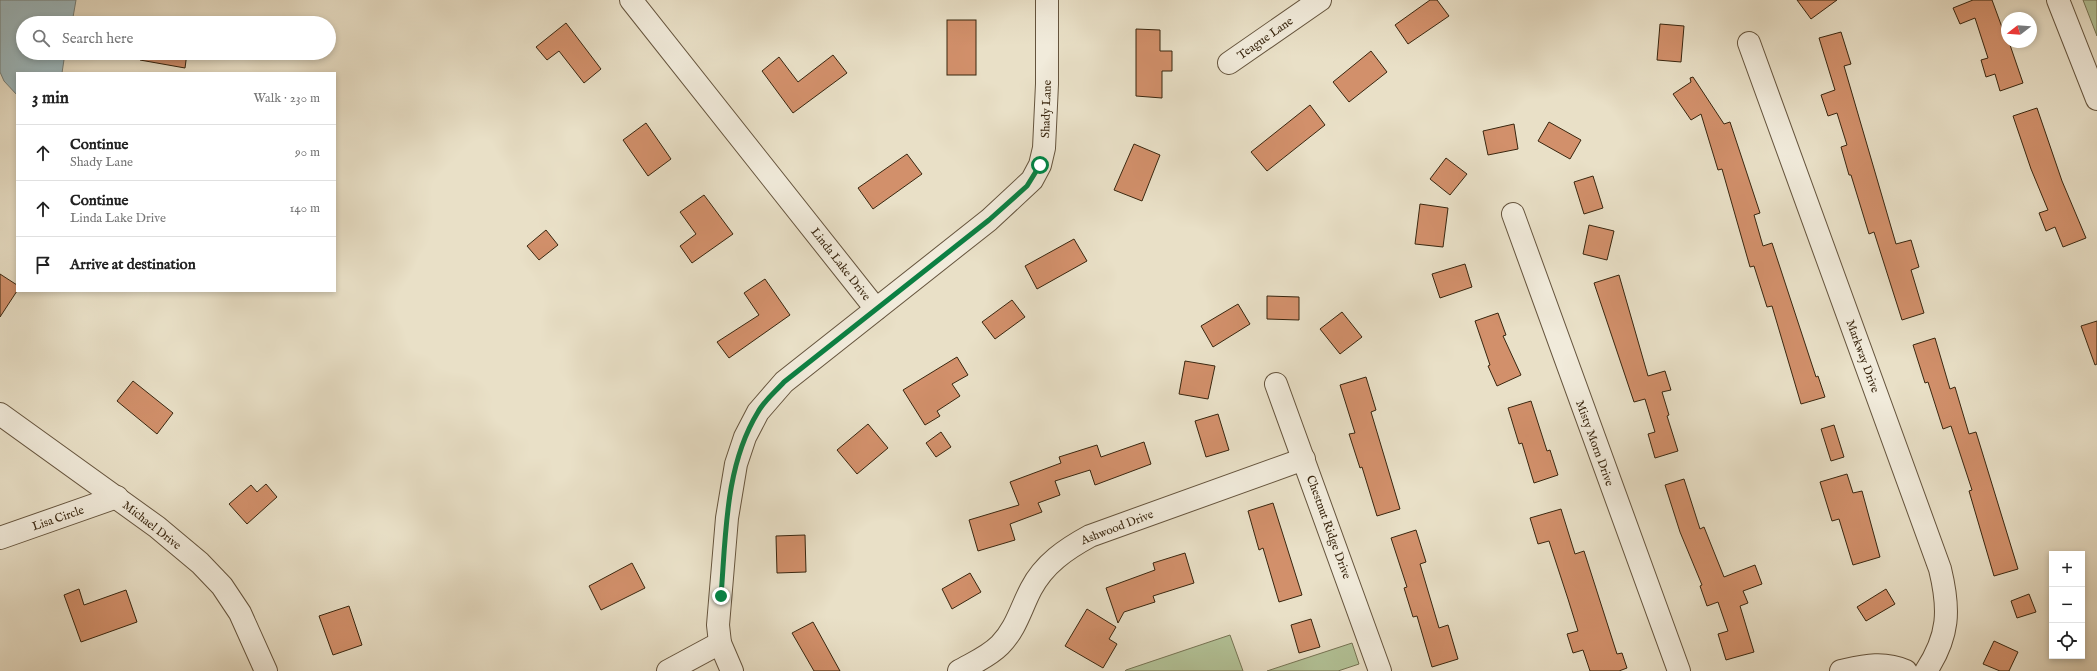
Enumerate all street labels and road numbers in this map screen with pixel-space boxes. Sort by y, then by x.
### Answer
street label: Teague Lane [1234,13,1297,63]
street label: Shady Lane [1038,79,1055,138]
street label: Linda Lake Drive [807,225,874,304]
street label: Markway Drive [1842,318,1883,395]
street label: Misty Morn Drive [1572,398,1617,489]
street label: Chestnut Ridge Drive [1303,473,1354,582]
street label: Michael Drive [119,498,184,553]
street label: Lisa Circle [30,502,86,534]
street label: Ashwood Drive [1078,507,1156,548]

